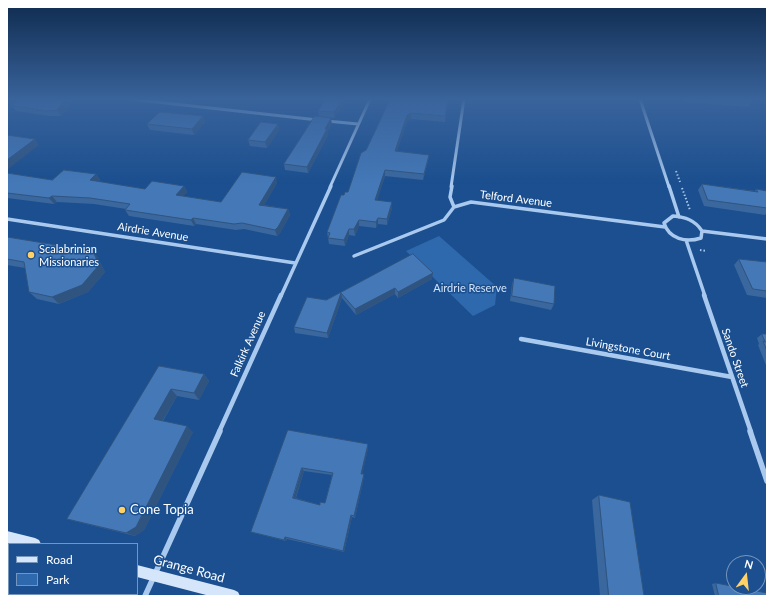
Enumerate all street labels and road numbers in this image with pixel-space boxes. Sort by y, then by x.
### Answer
street label: Telford Avenue [479,188,553,210]
street label: Airdrie Avenue [117,220,189,244]
street label: Falkirk Avenue [228,309,268,379]
street label: Sando Street [719,327,751,389]
street label: Livingstone Court [585,335,671,363]
street label: Grange Road [152,552,226,586]

